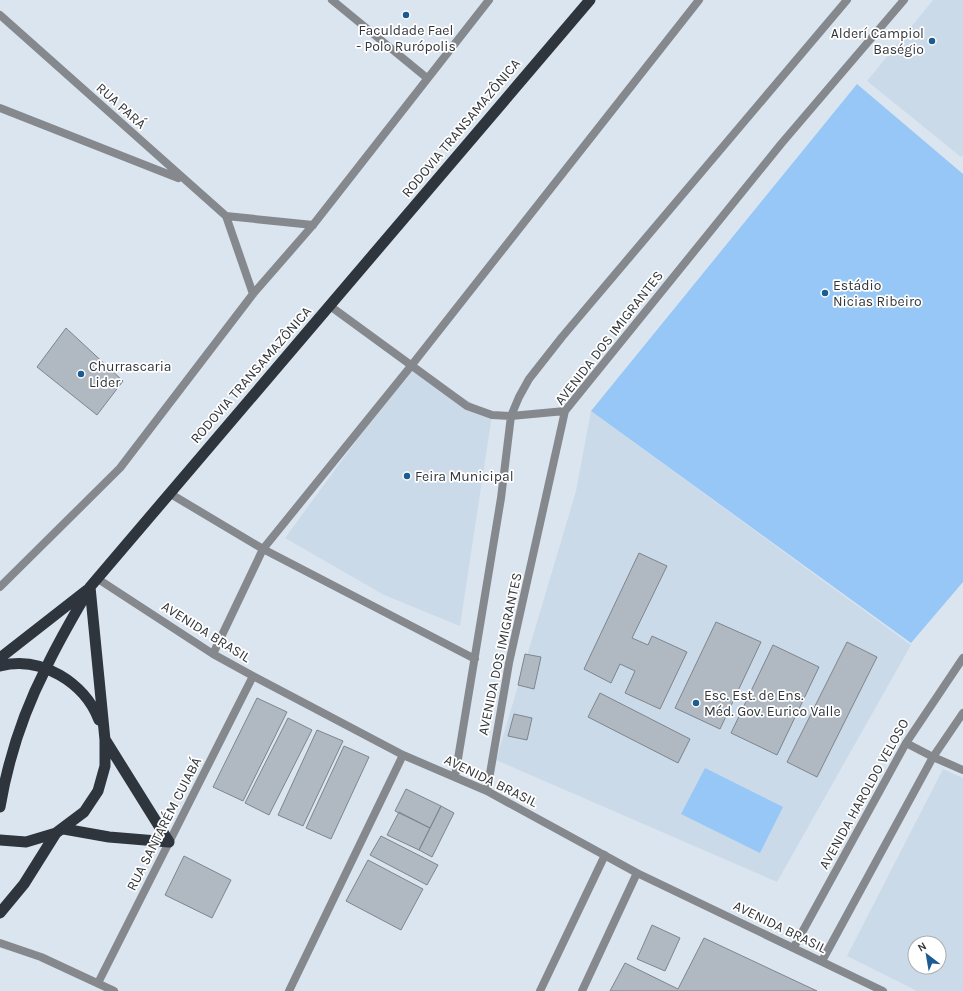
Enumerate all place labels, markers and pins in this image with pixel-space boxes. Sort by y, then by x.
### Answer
marker: Faculdade Fael - Polo Rurópolis [401,10,411,20]
place label: Faculdade Fael - Polo Rurópolis [356,22,456,55]
place label: Alderí Campiol Baségio [831,25,924,58]
marker: Alderí Campiol Baségio [927,36,937,46]
place label: Estádio Nicias Ribeiro [833,277,922,310]
marker: Estádio Nicias Ribeiro [820,288,830,298]
place label: Churrascaria Lider [89,358,172,391]
marker: Churrascaria Lider [76,369,86,379]
place label: Feira Municipal [415,468,514,485]
marker: Feira Municipal [402,471,412,481]
place label: Esc. Est. de Ens. Méd. Gov. Eurico Valle [704,687,841,720]
marker: Esc. Est. de Ens. Méd. Gov. Eurico Valle [691,698,701,708]

